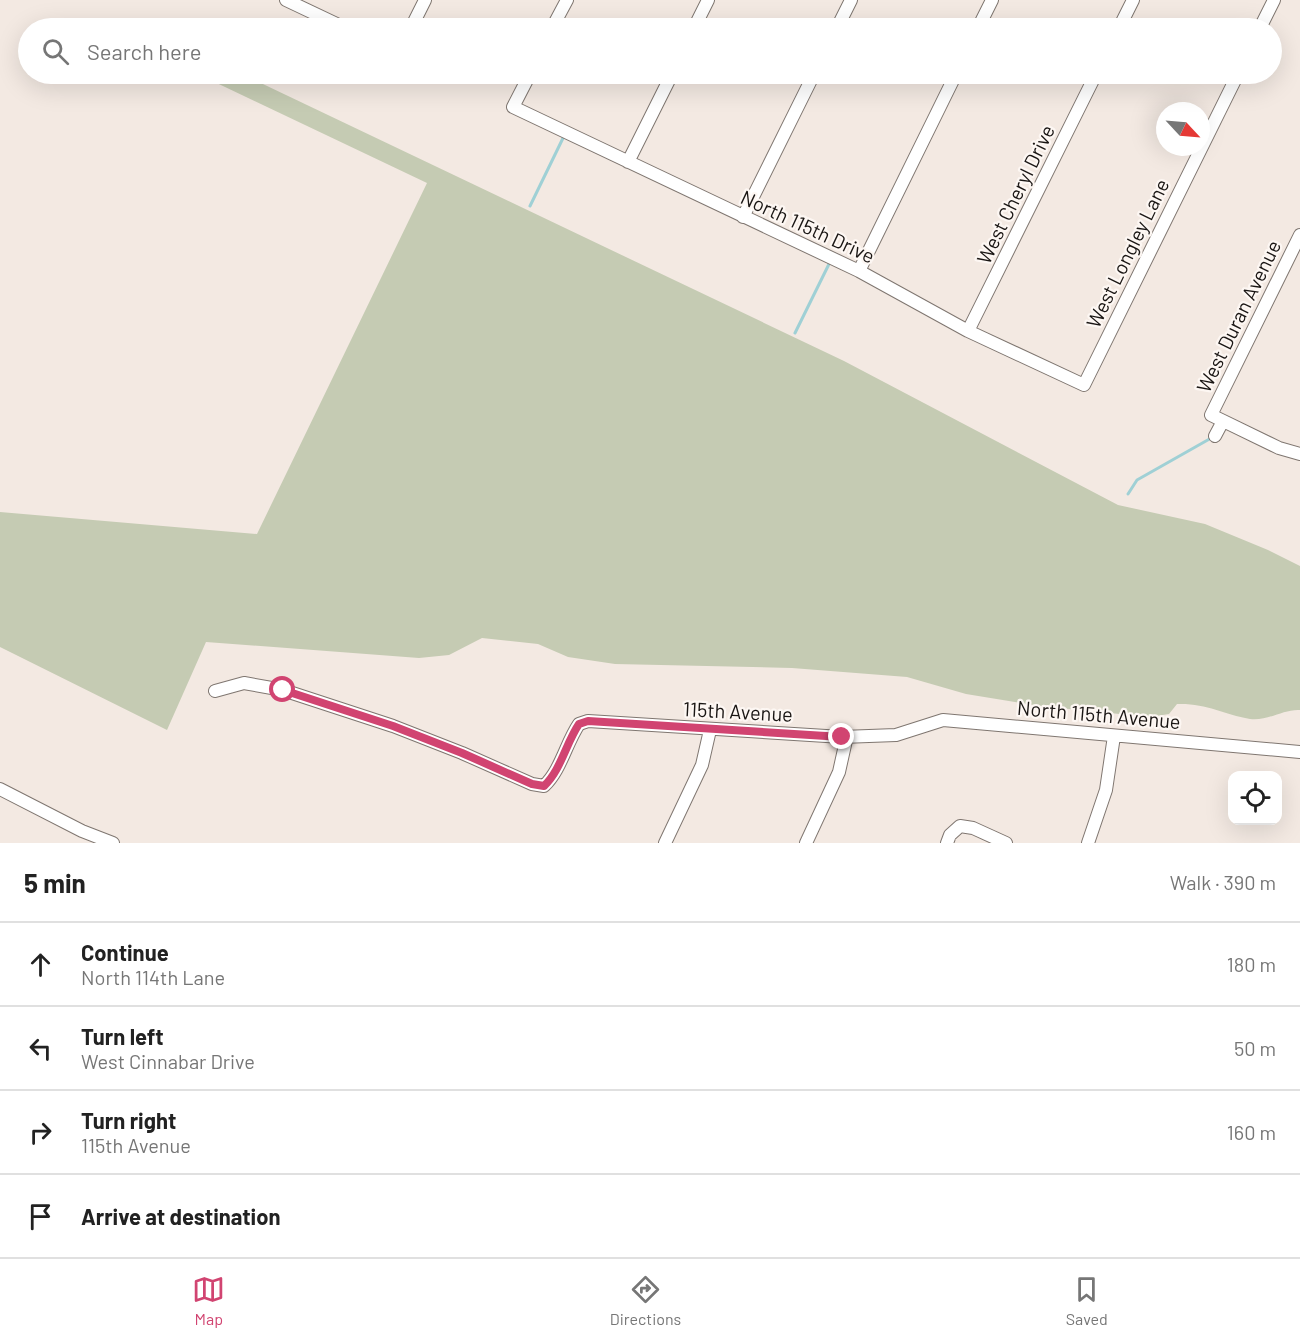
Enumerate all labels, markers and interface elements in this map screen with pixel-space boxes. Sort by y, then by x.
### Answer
search box [18,18,1282,84]
icon: search [39,35,72,68]
text: Search here [87,38,201,64]
north arrow [1156,102,1210,156]
street label: West Cheryl Drive [971,121,1059,267]
street label: West Longley Lane [1081,175,1173,331]
street label: North 115th Drive [737,184,879,268]
street label: West Duran Avenue [1191,236,1285,396]
route start [269,676,295,702]
street label: North 115th Avenue [1016,695,1182,733]
street label: 115th Avenue [682,696,794,726]
route end [828,723,854,749]
map controls [1228,771,1282,825]
button: locate [1228,771,1282,825]
text: 5 min [24,867,86,898]
text: Walk · 390 m [1170,870,1276,894]
text: Continue [81,939,169,965]
icon: ahead [24,948,57,981]
text: 180 m [1227,952,1276,976]
text: North 114th Lane [81,965,225,989]
text: Turn left [81,1023,164,1049]
icon: left [24,1032,57,1065]
text: 50 m [1234,1036,1276,1060]
text: West Cinnabar Drive [81,1049,255,1073]
text: Turn right [81,1107,176,1133]
icon: right [24,1116,57,1149]
text: 160 m [1227,1120,1276,1144]
text: 115th Avenue [81,1133,191,1157]
icon: arrive [24,1200,57,1233]
text: Arrive at destination [81,1203,280,1229]
tab: Map [192,1273,225,1328]
tab: Directions [610,1273,681,1328]
tab: Saved [1066,1273,1108,1328]

